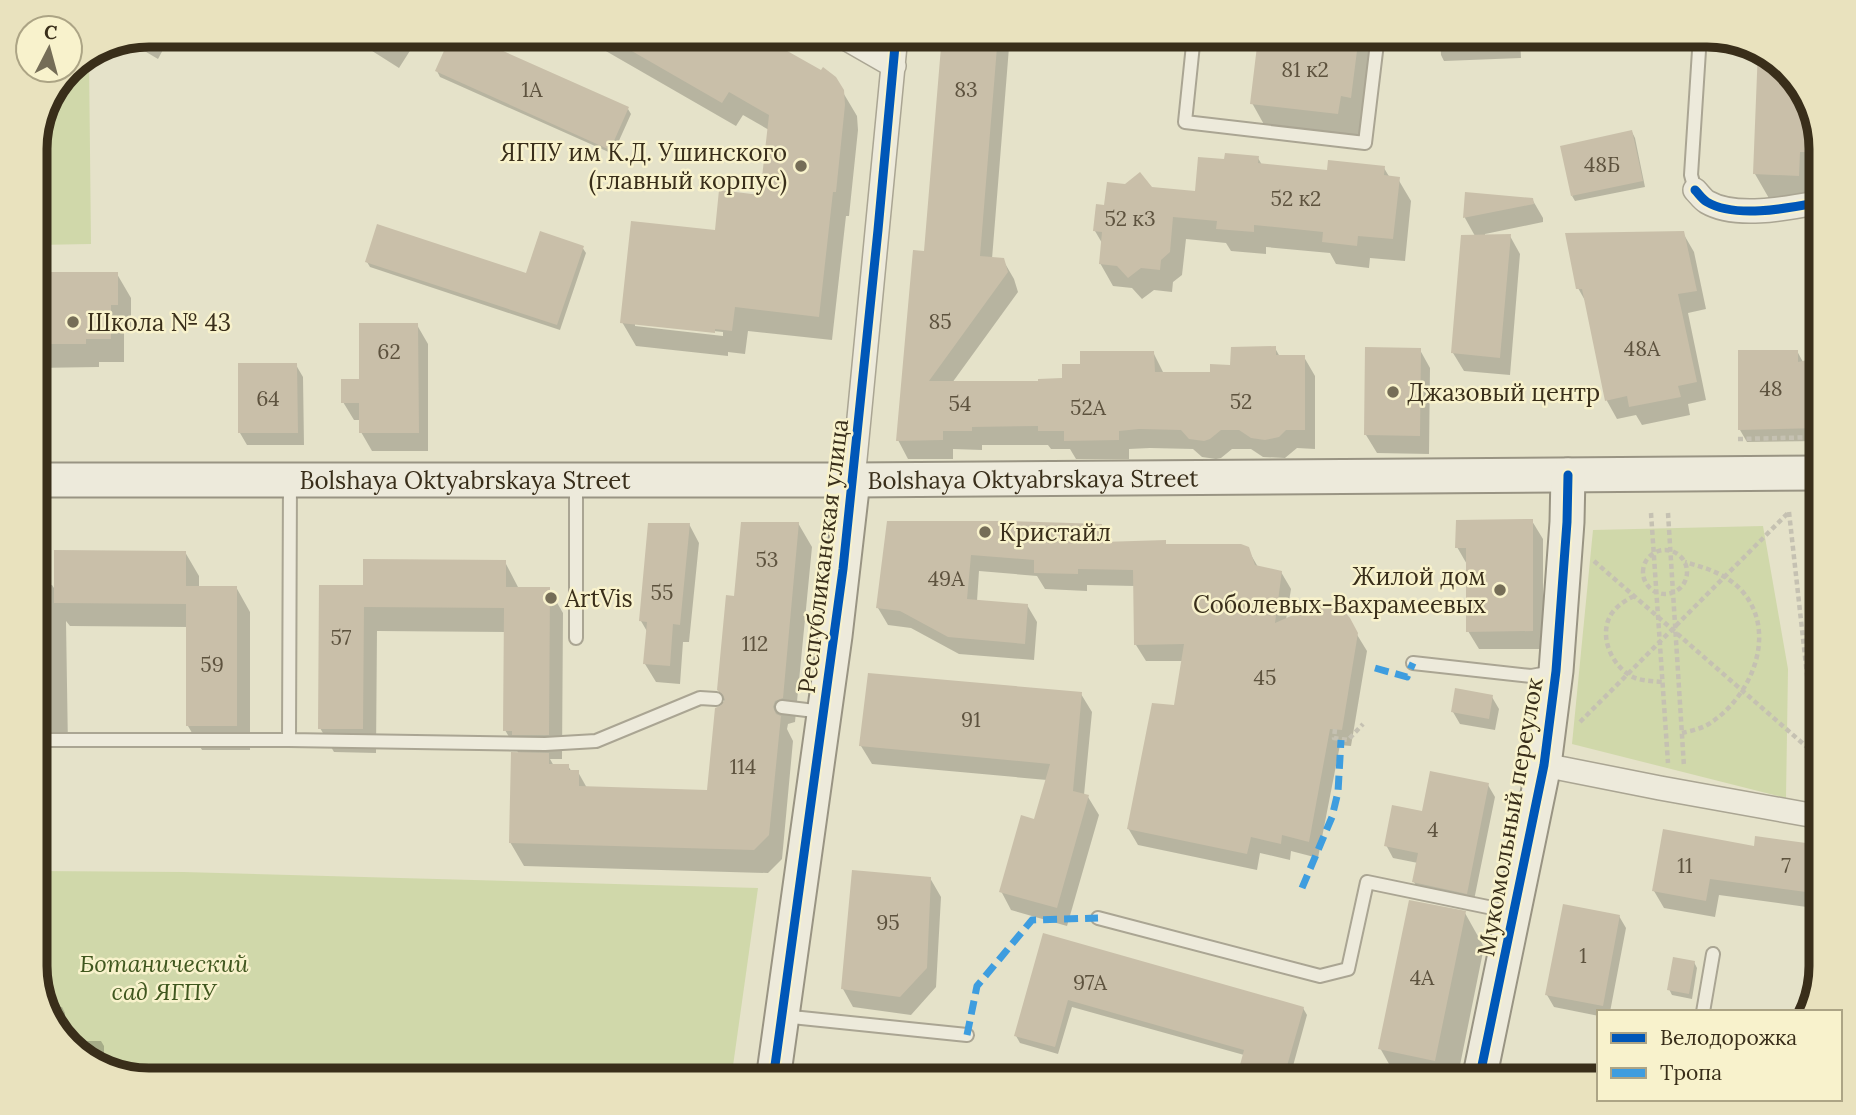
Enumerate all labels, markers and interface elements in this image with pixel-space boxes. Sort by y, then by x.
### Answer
north arrow [14,14,84,84]
text: С [43,19,59,45]
house number: 81 к2 [1281,56,1329,83]
house number: 1А [521,76,543,103]
house number: 83 [954,76,978,103]
place label: ЯГПУ им К.Д. Ушинского (главный корпус) [500,137,787,196]
house number: 48Б [1584,151,1620,178]
marker: ЯГПУ им К.Д. Ушинского (главный корпус) [793,158,809,174]
house number: 52 к2 [1271,185,1321,212]
house number: 52 к3 [1104,205,1156,232]
place label: Школа № 43 [87,307,231,338]
house number: 85 [928,308,952,335]
marker: Школа № 43 [65,314,81,330]
house number: 48А [1624,335,1661,362]
house number: 62 [377,338,401,365]
house number: 48 [1759,375,1783,402]
place label: Джазовый центр [1407,377,1600,408]
marker: Джазовый центр [1385,384,1401,400]
house number: 64 [256,385,280,412]
house number: 52 [1230,388,1252,415]
house number: 54 [949,390,971,417]
house number: 52А [1070,394,1107,421]
street label: Республиканская улица [791,417,855,695]
street label: Bolshaya Oktyabrskaya Street [867,462,1199,495]
street label: Bolshaya Oktyabrskaya Street [300,465,631,496]
place label: Кристайл [999,517,1111,548]
marker: Кристайл [977,524,993,540]
house number: 53 [755,546,779,573]
place label: Жилой дом Соболевых-Вахрамеевых [1193,561,1486,620]
house number: 49А [928,565,965,592]
house number: 55 [651,579,673,606]
marker: Жилой дом Соболевых-Вахрамеевых [1492,582,1508,598]
place label: ArtVis [564,583,633,614]
marker: ArtVis [543,590,559,606]
house number: 57 [330,624,352,651]
house number: 112 [742,630,768,657]
house number: 59 [200,651,224,678]
house number: 45 [1254,664,1276,691]
street label: Мукомольный переулок [1470,675,1550,959]
house number: 91 [961,706,981,733]
house number: 114 [730,753,756,780]
house number: 4 [1427,816,1439,843]
house number: 11 [1677,852,1693,879]
house number: 7 [1781,852,1791,879]
house number: 95 [876,909,900,936]
house number: 1 [1579,942,1587,969]
park label: Ботанический сад ЯГПУ [79,948,249,1007]
house number: 4А [1410,964,1435,991]
house number: 97А [1073,969,1108,996]
legend [1597,1010,1842,1101]
text: Велодорожка [1660,1024,1797,1051]
text: Тропа [1660,1059,1722,1086]

